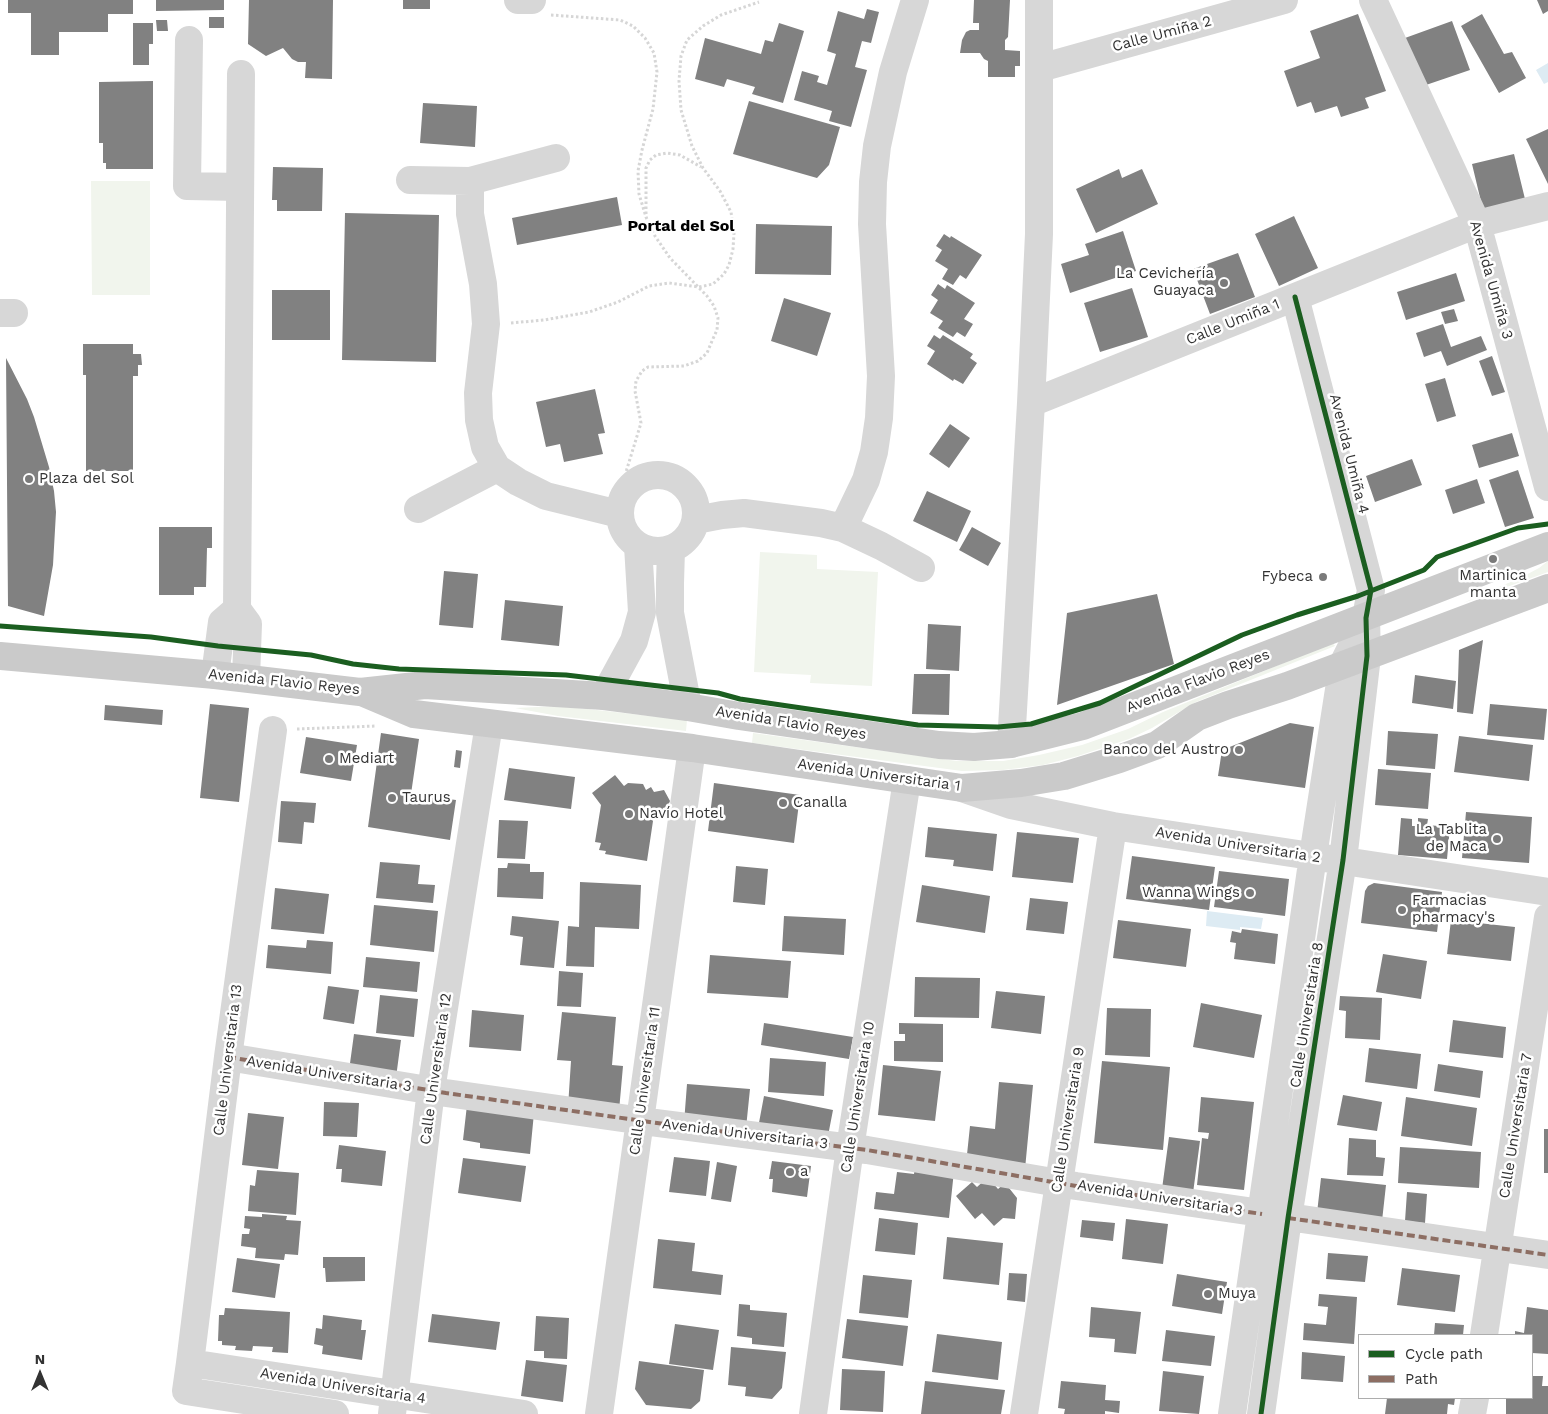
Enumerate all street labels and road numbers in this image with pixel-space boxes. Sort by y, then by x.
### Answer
street label: Calle Umiña 2 [1110,12,1214,56]
street label: Avenida Umiña 3 [1465,219,1517,341]
street label: Calle Umiña 1 [1184,295,1282,349]
street label: Avenida Umiña 4 [1325,392,1373,516]
street label: Avenida Flavio Reyes [1124,645,1272,717]
street label: Avenida Flavio Reyes [207,665,361,699]
street label: Avenida Flavio Reyes [714,702,868,744]
street label: Avenida Universitaria 1 [796,755,962,795]
street label: Avenida Universitaria 2 [1154,823,1322,867]
street label: Calle Universitaria 8 [1287,941,1327,1089]
street label: Calle Universitaria 13 [210,983,246,1137]
street label: Calle Universitaria 12 [416,992,456,1146]
street label: Calle Universitaria 11 [626,1006,664,1156]
street label: Calle Universitaria 10 [837,1020,879,1174]
street label: Calle Universitaria 9 [1048,1046,1088,1194]
street label: Avenida Universitaria 3 [245,1052,413,1096]
street label: Calle Universitaria 7 [1496,1052,1536,1200]
street label: Avenida Universitaria 3 [661,1115,829,1153]
street label: Avenida Universitaria 3 [1076,1176,1244,1220]
street label: Avenida Universitaria 4 [259,1364,427,1408]

